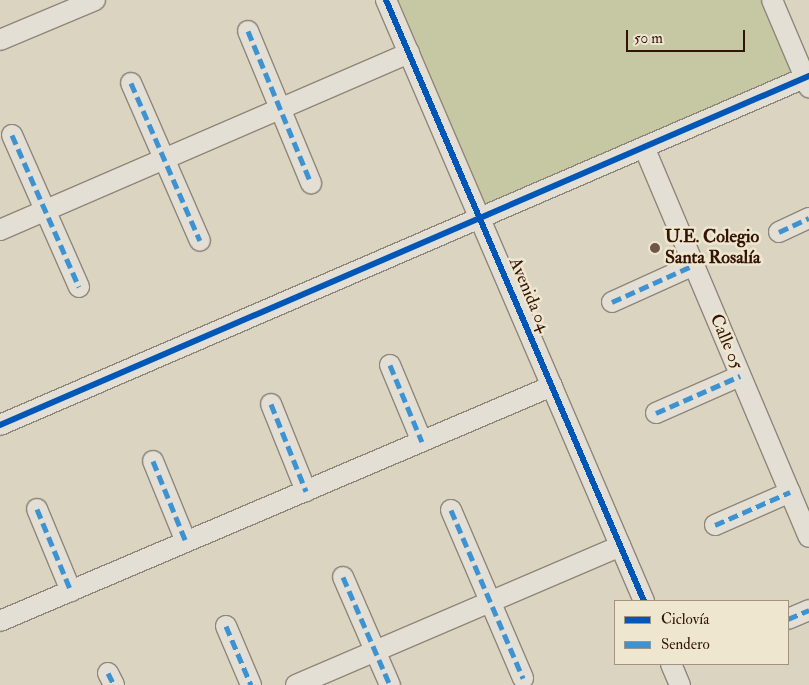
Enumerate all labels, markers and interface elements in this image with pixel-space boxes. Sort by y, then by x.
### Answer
scale bar [629,20,748,52]
text: 50 m [634,29,663,48]
place label: U.E. Colegio Santa Rosalía [665,227,760,270]
marker: U.E. Colegio Santa Rosalía [649,242,661,254]
street label: Avenida 04 [504,254,554,336]
street label: Calle 05 [705,311,747,373]
legend [614,600,789,665]
text: Ciclovía [661,610,709,629]
text: Sendero [661,635,710,654]

